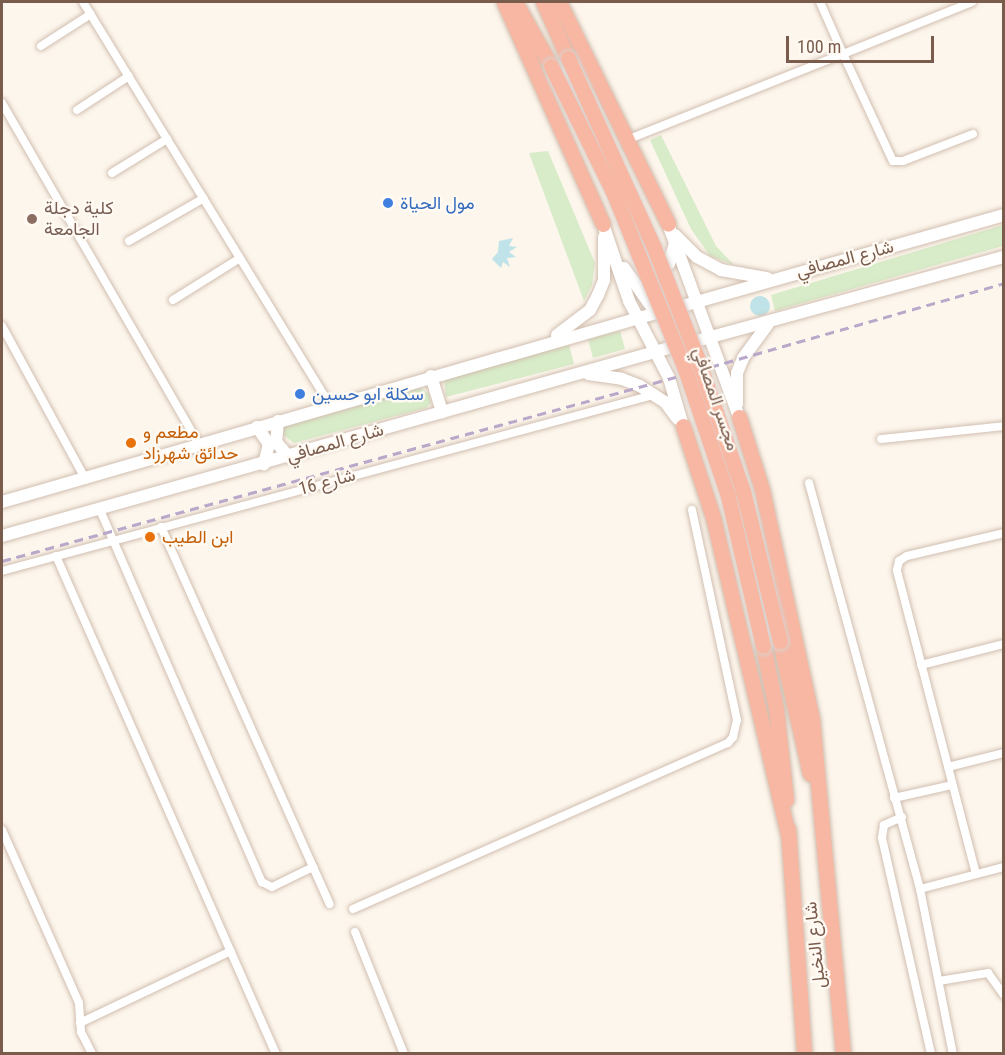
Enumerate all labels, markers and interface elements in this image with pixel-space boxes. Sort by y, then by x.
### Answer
scale bar [789,24,938,62]
text: 100 m [797,36,841,57]
place label: مول الحياة [400,192,475,214]
marker: مول الحياة [381,196,395,210]
place label: كلية دجلة الجامعة [44,198,113,240]
marker: كلية دجلة الجامعة [25,212,39,226]
street label: شارع المصافي [794,236,896,282]
street label: مجسر المصافي [688,344,744,454]
place label: سكلة ابو حسين [312,383,424,405]
marker: سكلة ابو حسين [293,387,307,401]
street label: شارع المصافي [284,419,386,467]
place label: مطعم و حدائق شهرزاد [143,422,238,464]
marker: مطعم و حدائق شهرزاد [124,436,138,450]
street label: شارع 16 [296,464,358,500]
place label: ابن الطيب [162,526,233,548]
marker: ابن الطيب [143,530,157,544]
street label: شارع النخيل [800,900,830,990]

